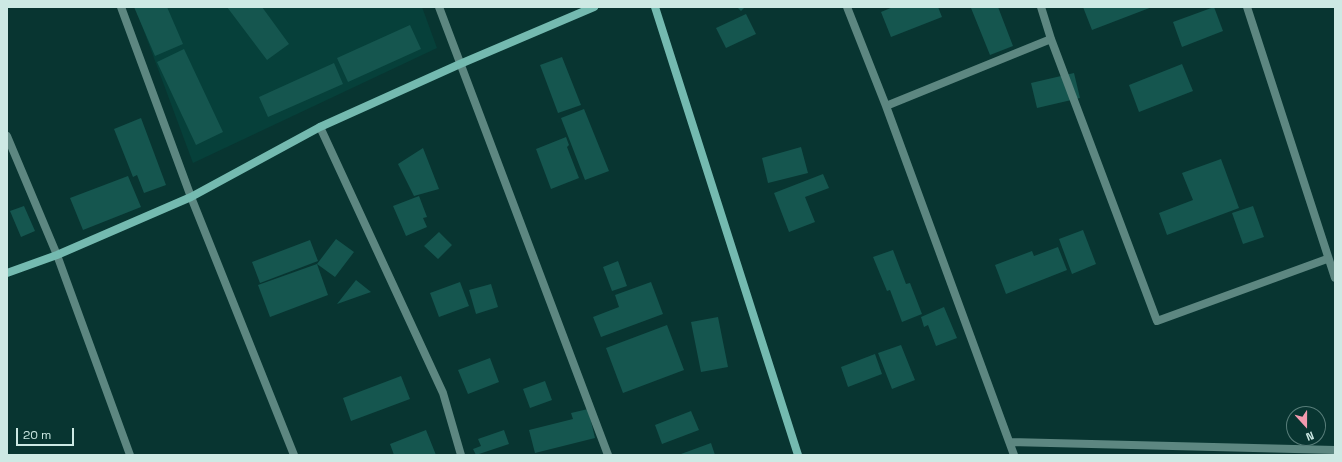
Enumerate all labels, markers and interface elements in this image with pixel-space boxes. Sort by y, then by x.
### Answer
north arrow [1286,406,1326,446]
scale bar [18,420,76,446]
text: 20 m [23,427,51,443]
text: N [1304,428,1316,444]

